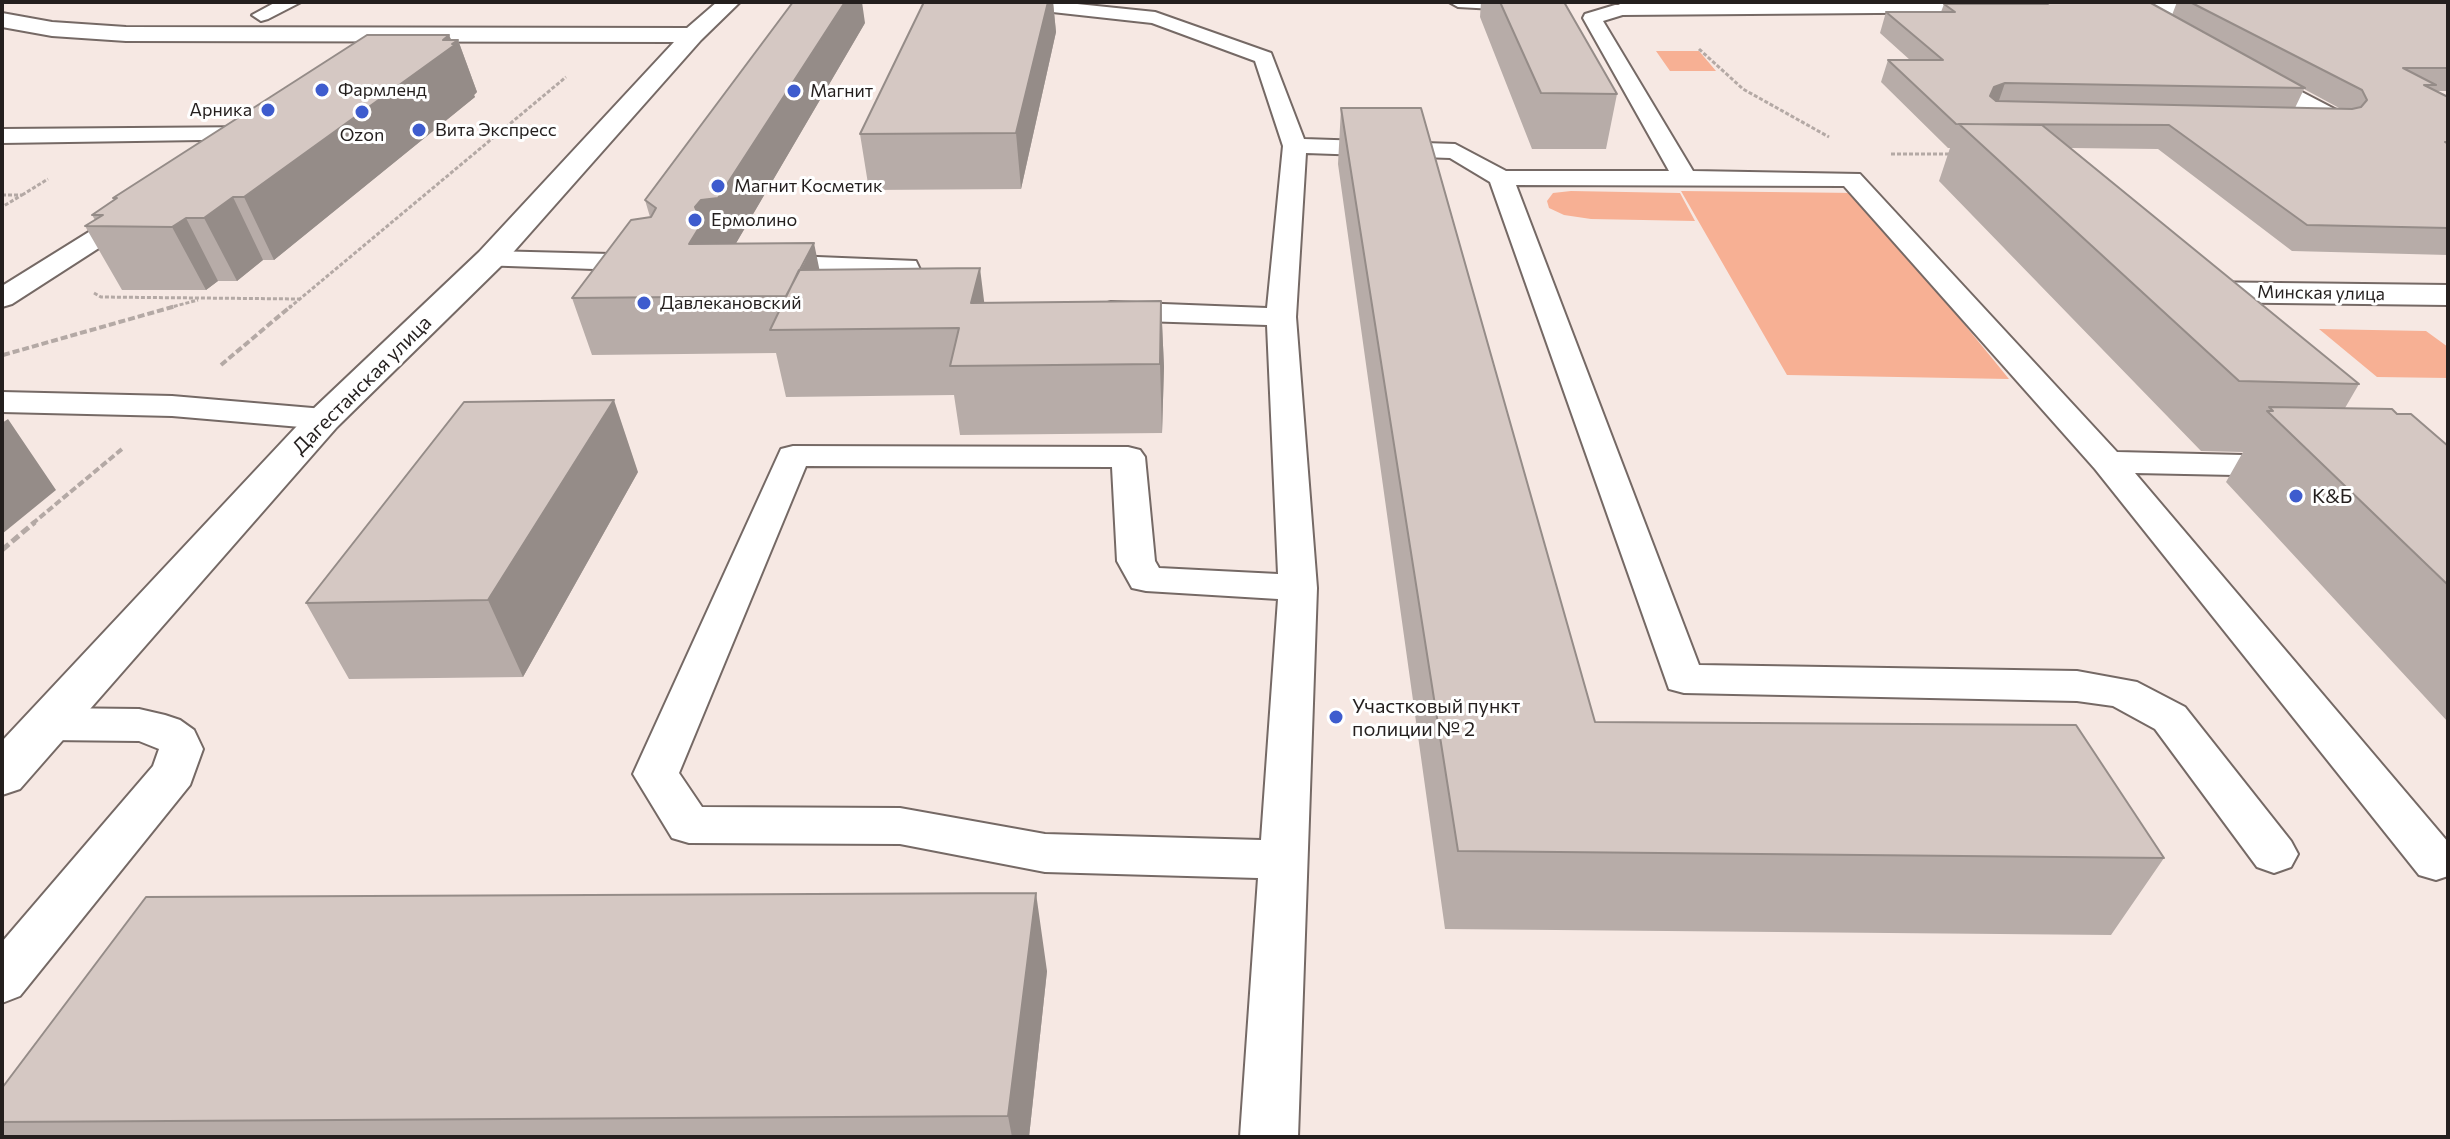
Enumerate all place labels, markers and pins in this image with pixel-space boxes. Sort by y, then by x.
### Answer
place label: Фармленд [338,79,427,101]
place label: Магнит [810,80,873,102]
marker: Фармленд [313,81,331,99]
marker: Магнит [785,82,803,100]
place label: Арника [190,99,252,121]
marker: Арника [259,101,277,119]
marker: Ozon [353,103,371,121]
place label: Вита Экспресс [435,119,557,141]
marker: Вита Экспресс [410,121,428,139]
place label: Ozon [340,124,384,146]
place label: Магнит Косметик [734,175,883,197]
marker: Магнит Косметик [709,177,727,195]
place label: Ермолино [711,209,797,231]
marker: Ермолино [686,211,704,229]
place label: Давлекановский [660,292,802,314]
marker: Давлекановский [635,294,653,312]
place label: К&Б [2312,484,2352,508]
marker: К&Б [2287,487,2305,505]
place label: Участковый пункт полиции № 2 [1352,694,1520,741]
marker: Участковый пункт полиции № 2 [1327,708,1345,726]

